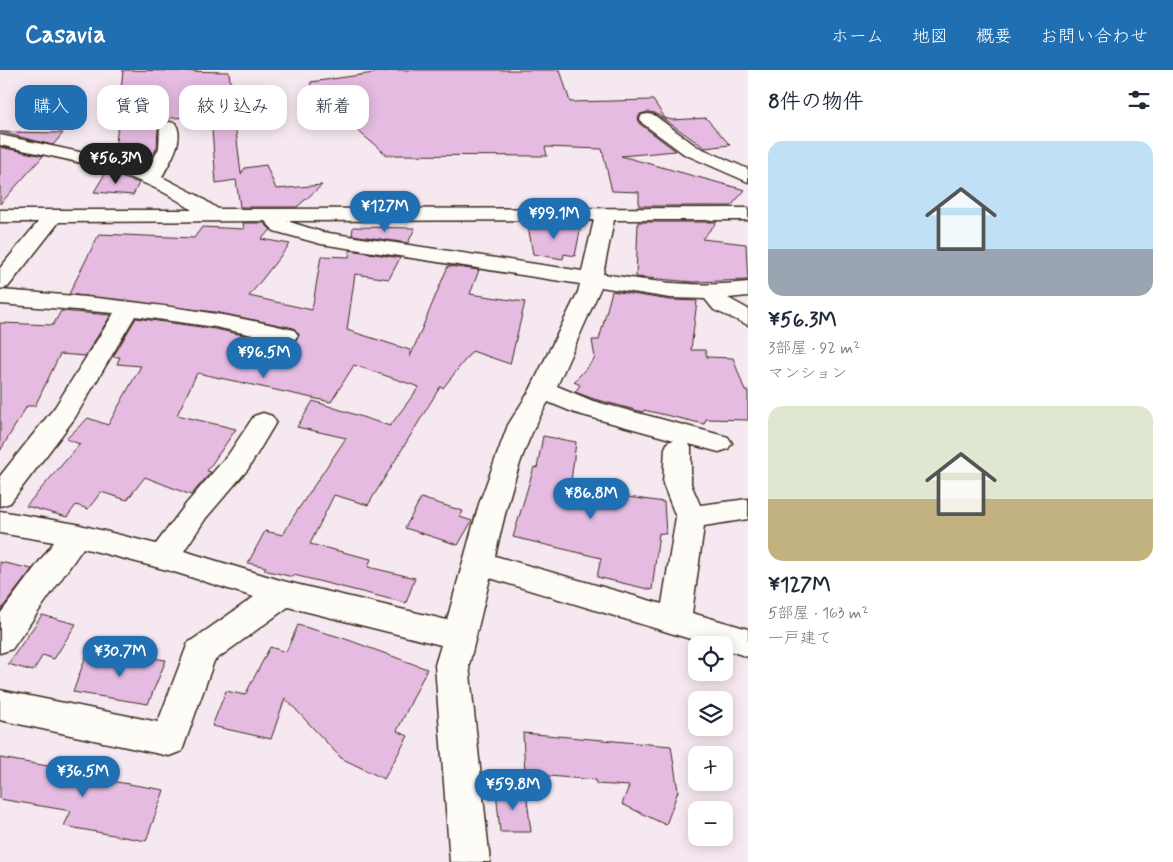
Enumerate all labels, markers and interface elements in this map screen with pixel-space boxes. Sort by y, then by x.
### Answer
text: Casavia [25,20,106,51]
text: ホーム [831,25,884,49]
text: 地図 [912,25,948,49]
text: 概要 [976,25,1012,49]
text: お問い合わせ [1040,25,1148,49]
chip: 購入 [15,85,87,130]
chip: 賃貸 [97,85,169,130]
chip: 絞り込み [179,85,287,130]
chip: 新着 [297,85,369,130]
icon: filters [1125,86,1153,114]
text: 8件の物件 [768,88,864,116]
pin: ¥56.3M [75,142,157,185]
text: ¥56.3M [90,148,142,169]
icon: home [916,174,1006,264]
pin: ¥127M [350,190,420,233]
text: ¥127M [361,196,409,217]
pin: ¥99.1M [513,198,595,240]
text: ¥99.1M [528,203,580,224]
text: ¥56.3M [768,306,837,334]
pin: ¥96.5M [223,336,305,379]
text: 3部屋 · 92 m² [768,338,860,359]
text: ¥96.5M [238,342,290,363]
text: マンション [768,363,847,384]
icon: home [916,439,1006,529]
pin: ¥86.8M [550,478,632,520]
text: ¥86.8M [564,483,618,504]
text: ¥127M [768,571,831,599]
text: 5部屋 · 163 m² [768,603,869,624]
text: 一戸建て [768,628,832,649]
pin: ¥30.7M [79,636,161,678]
map controls [688,636,733,846]
button: locate [688,636,733,681]
text: ¥30.7M [94,641,146,662]
button: layers [688,691,733,736]
button: + [688,746,733,791]
pin: ¥36.5M [42,756,124,798]
text: ¥36.5M [57,761,109,782]
pin: ¥59.8M [472,768,554,811]
text: ¥59.8M [486,774,540,795]
button: − [688,801,733,846]

